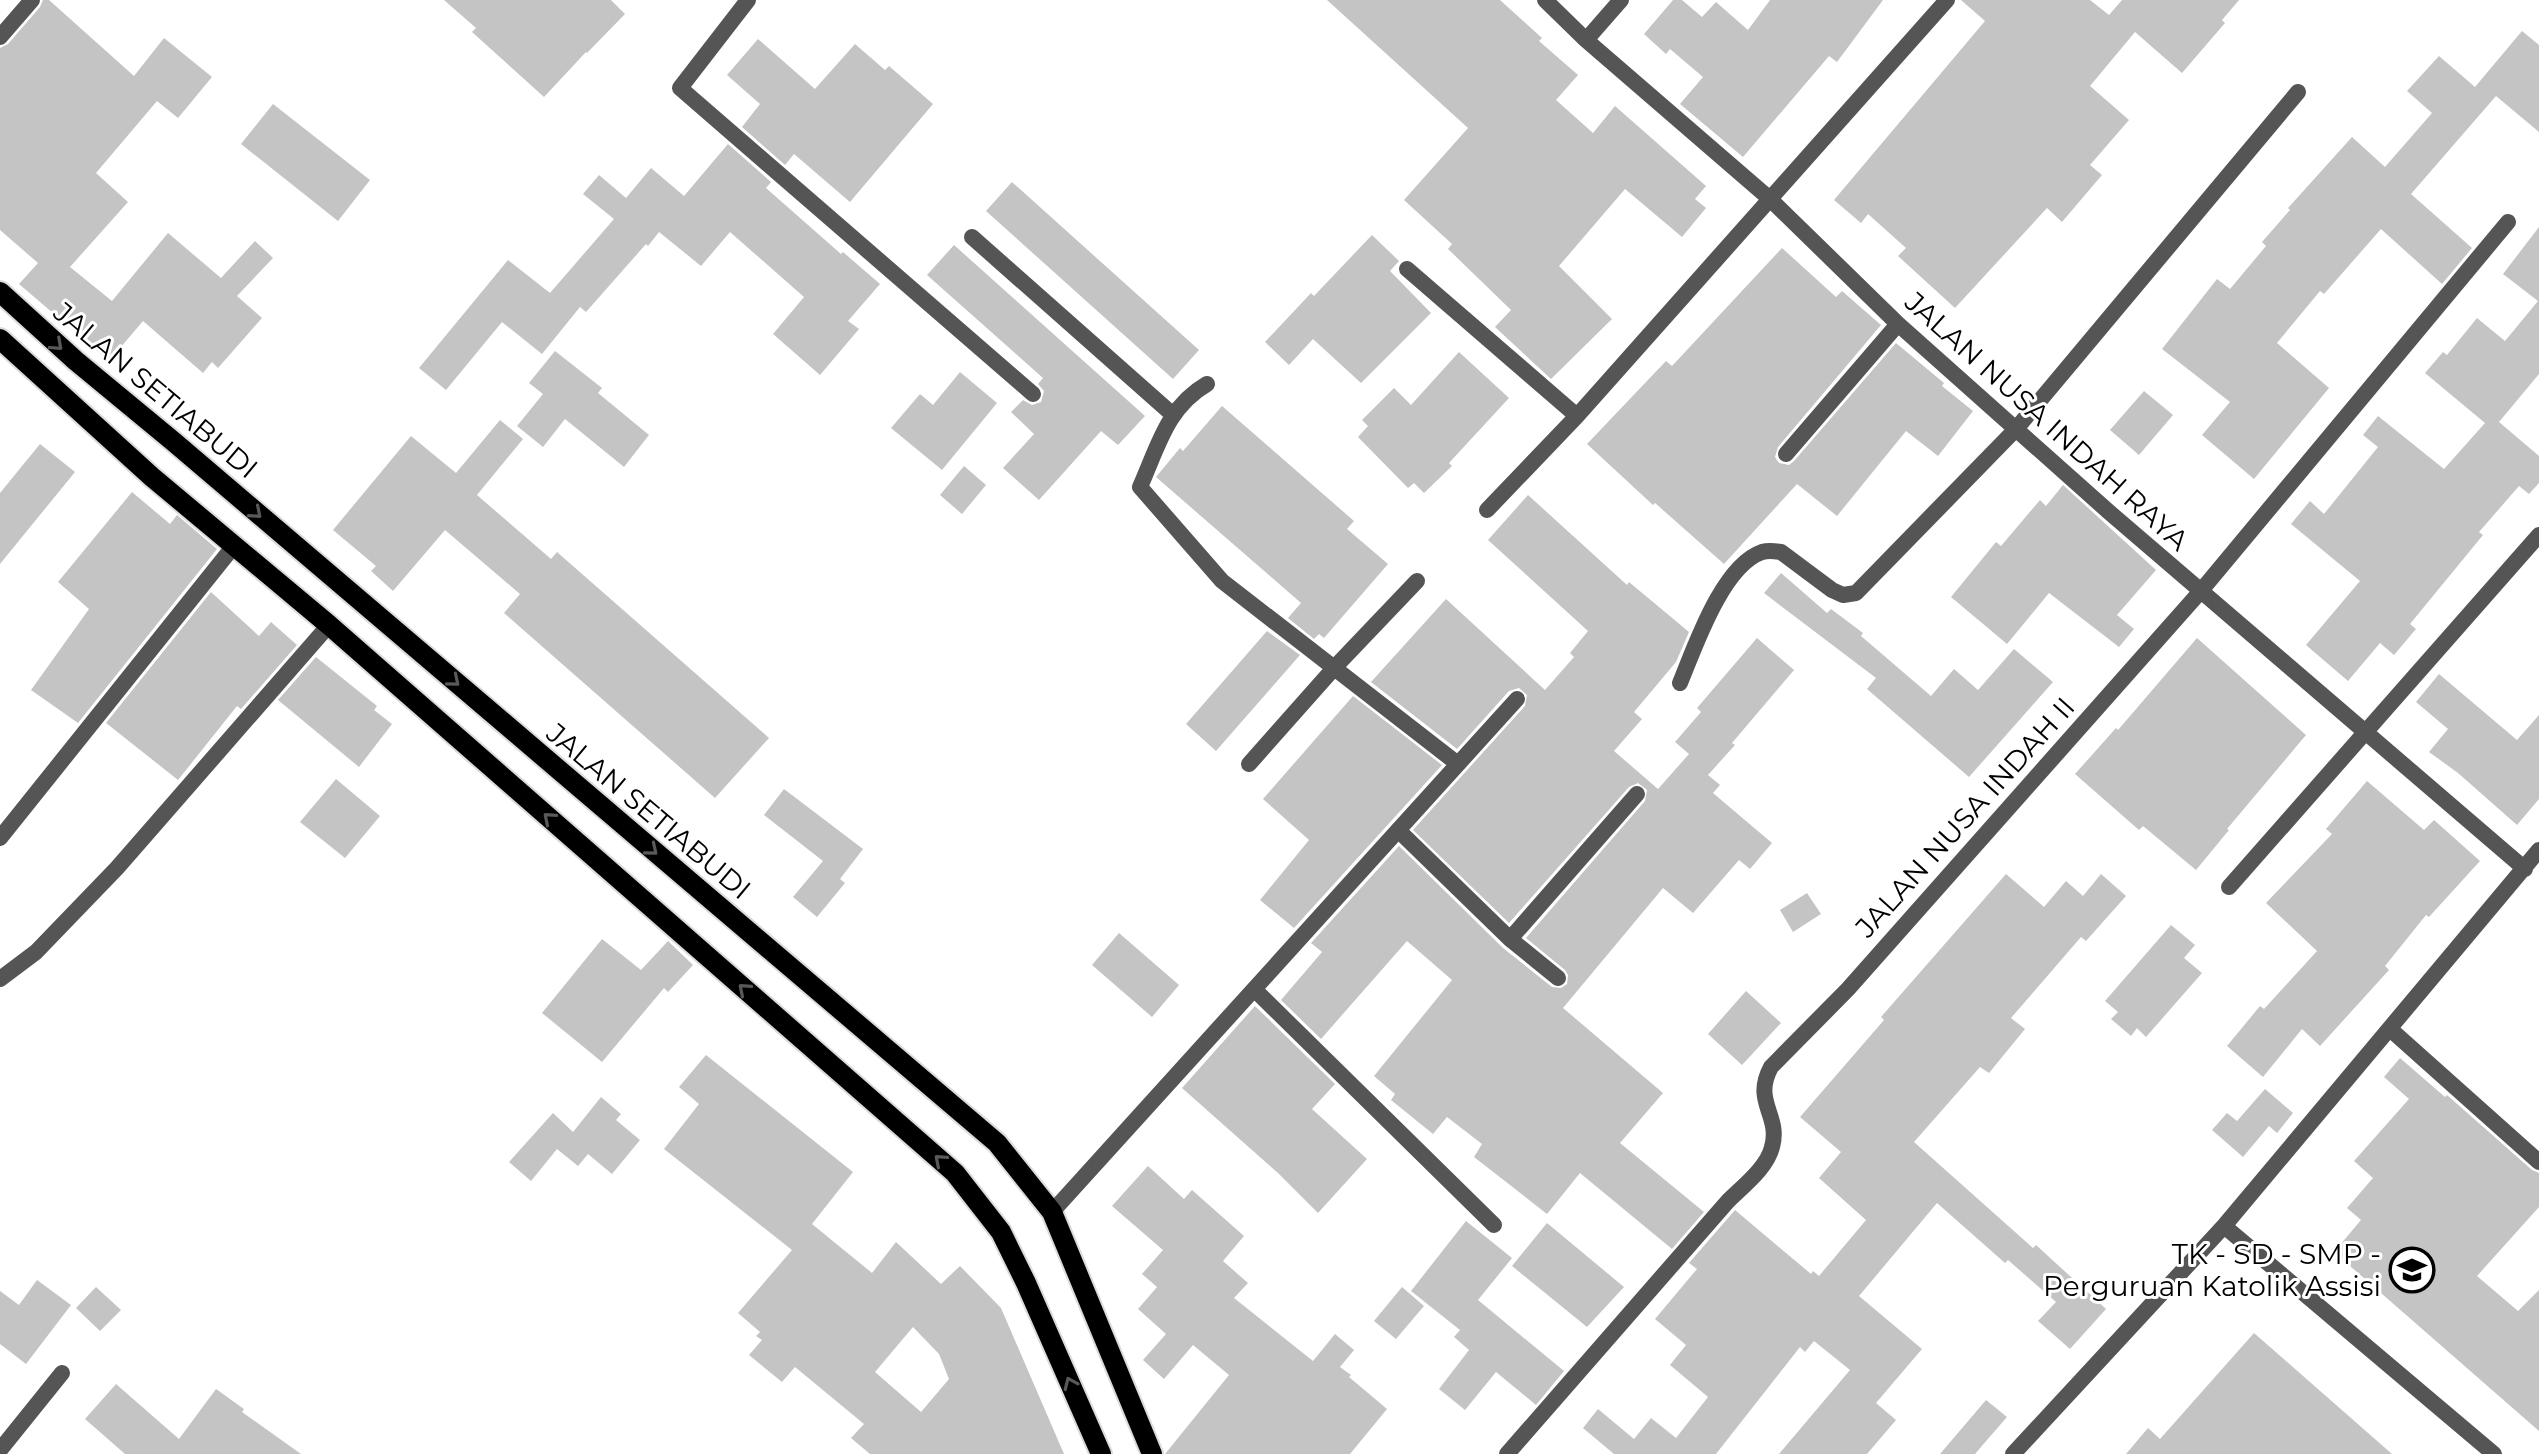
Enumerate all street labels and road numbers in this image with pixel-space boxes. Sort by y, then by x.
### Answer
street label: JALAN NUSA INDAH RAYA [1897,284,2196,558]
street label: JALAN SETIABUDI [46,294,265,485]
street label: JALAN NUSA INDAH II [1848,690,2082,945]
street label: JALAN SETIABUDI [539,715,758,906]

